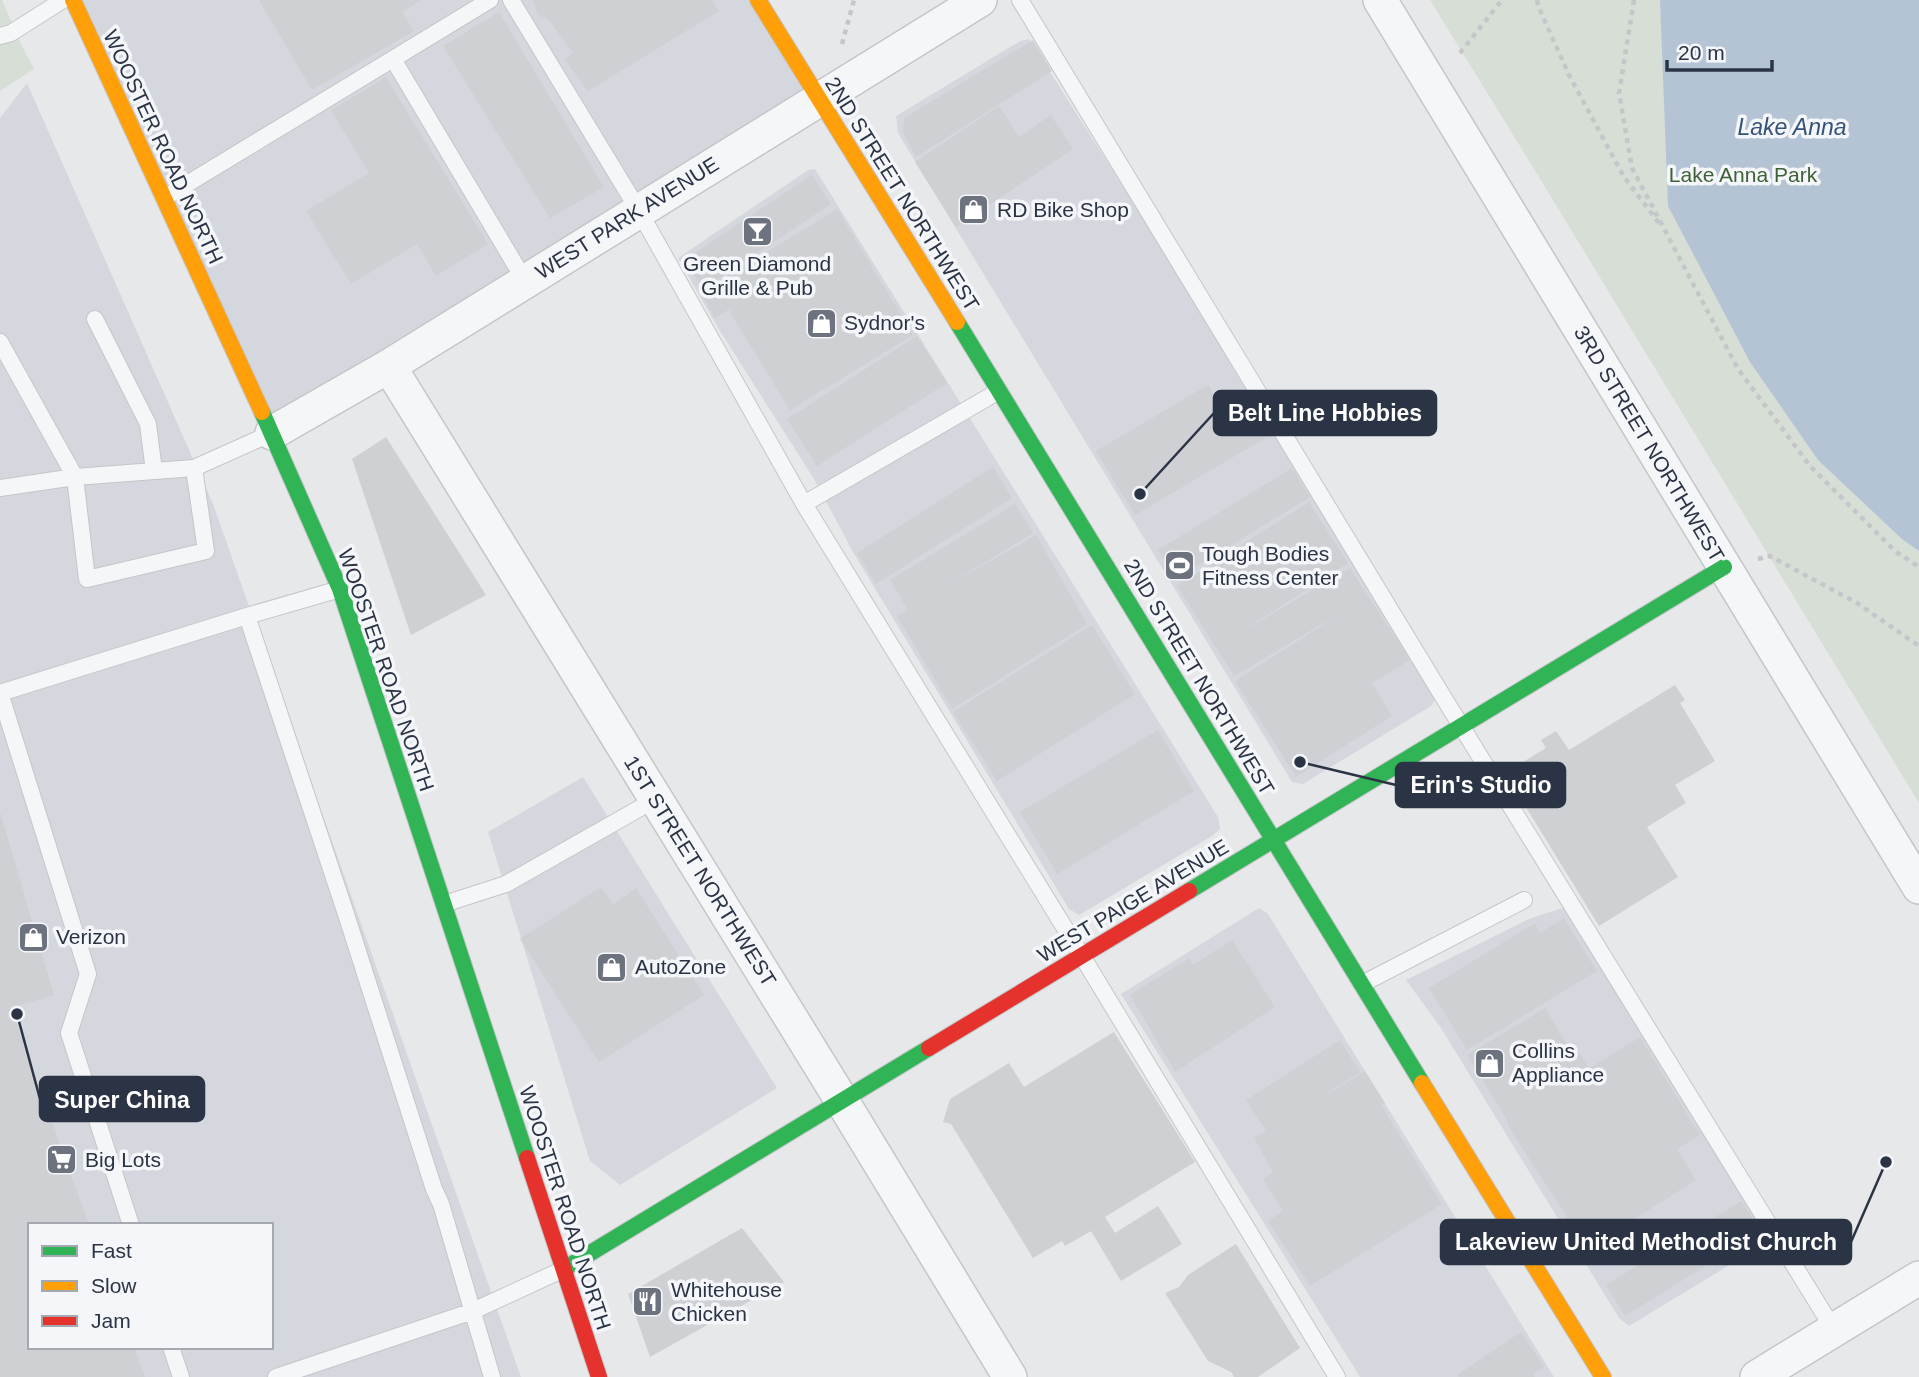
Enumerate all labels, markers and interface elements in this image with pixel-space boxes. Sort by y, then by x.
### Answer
street label: WOOSTER ROAD NORTH [99,26,228,267]
scale bar [1667,28,1772,72]
text: 20 m [1678,41,1725,64]
street label: 2ND STREET NORTHWEST [821,73,984,315]
water label: Lake Anna [1737,114,1847,140]
street label: WEST PARK AVENUE [531,152,722,283]
park label: Lake Anna Park [1669,163,1818,186]
shop icon: RD Bike Shop [957,193,991,227]
place label: RD Bike Shop [997,198,1129,221]
bar icon: Green Diamond Grille & Pub [740,215,774,249]
place label: Green Diamond Grille & Pub [683,252,831,299]
shop icon: Sydnor's [804,306,838,340]
place label: Sydnor's [844,311,925,334]
street label: 3RD STREET NORTHWEST [1570,322,1729,566]
callout: Belt Line Hobbies [1214,391,1436,435]
text: Belt Line Hobbies [1228,400,1422,426]
place label: Tough Bodies Fitness Center [1202,542,1339,589]
street label: WOOSTER ROAD NORTH [334,545,439,794]
sports icon: Tough Bodies Fitness Center [1162,549,1196,583]
street label: 2ND STREET NORTHWEST [1120,555,1279,799]
street label: 1ST STREET NORTHWEST [620,751,781,990]
callout: Erin's Studio [1396,763,1565,807]
text: Erin's Studio [1411,772,1551,798]
street label: WEST PAIGE AVENUE [1033,835,1232,967]
shop icon: Verizon [16,920,50,954]
place label: Verizon [56,925,126,948]
shop icon: AutoZone [595,950,629,984]
place label: AutoZone [635,955,726,978]
place label: Collins Appliance [1512,1039,1604,1086]
shop icon: Collins Appliance [1472,1046,1506,1080]
callout: Super China [40,1077,204,1121]
street label: WOOSTER ROAD NORTH [515,1083,616,1333]
text: Super China [54,1087,190,1113]
supermarket icon: Big Lots [45,1143,79,1177]
place label: Big Lots [85,1148,161,1171]
callout: Lakeview United Methodist Church [1441,1220,1851,1264]
legend [28,1223,273,1349]
text: Lakeview United Methodist Church [1455,1229,1837,1255]
text: Fast [91,1239,132,1262]
text: Slow [91,1274,137,1297]
place label: Whitehouse Chicken [671,1278,782,1325]
restaurant icon: Whitehouse Chicken [631,1285,665,1319]
text: Jam [91,1309,131,1332]

